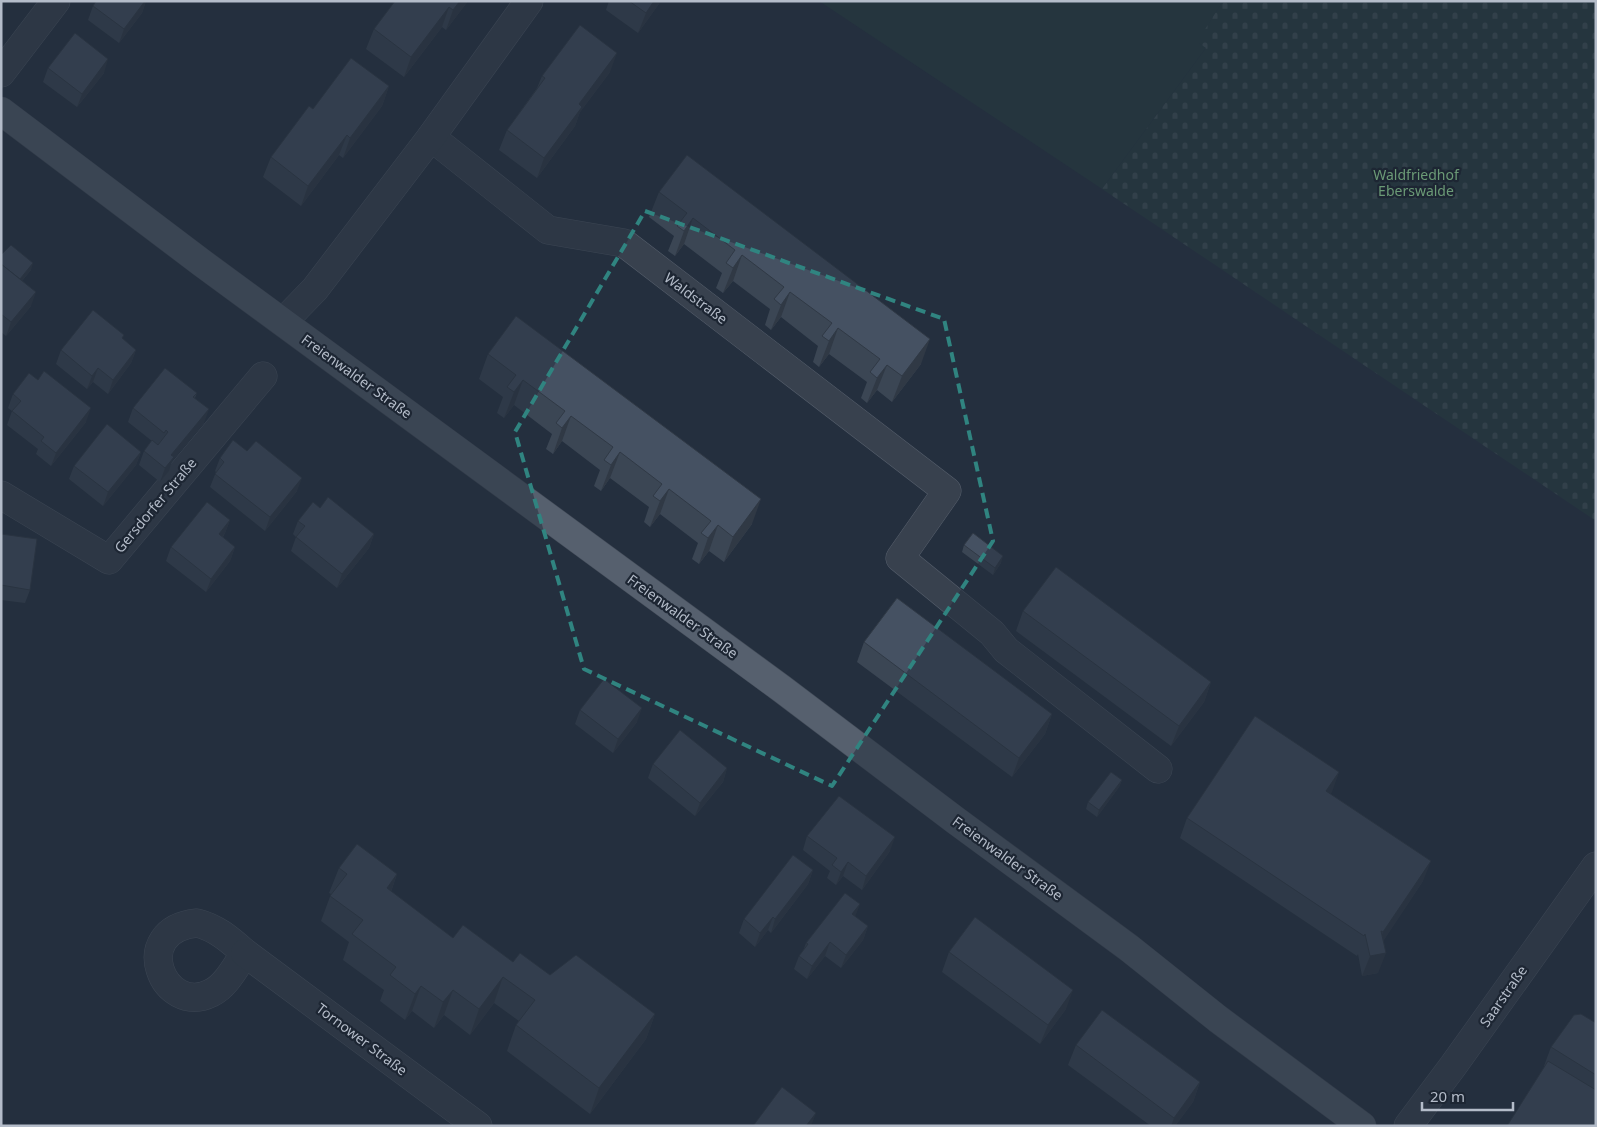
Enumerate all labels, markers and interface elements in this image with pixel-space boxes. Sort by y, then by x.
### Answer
park label: Waldfriedhof Eberswalde [1373,165,1460,200]
street label: Waldstraße [660,268,732,328]
street label: Freienwalder Straße [298,330,416,423]
street label: Gersdorfer Straße [110,453,200,556]
street label: Freienwalder Straße [624,570,742,663]
street label: Freienwalder Straße [949,812,1067,905]
street label: Saarstraße [1475,961,1531,1031]
street label: Tornower Straße [313,999,411,1079]
scale bar [1422,1080,1513,1112]
text: 20 m [1430,1086,1465,1106]

